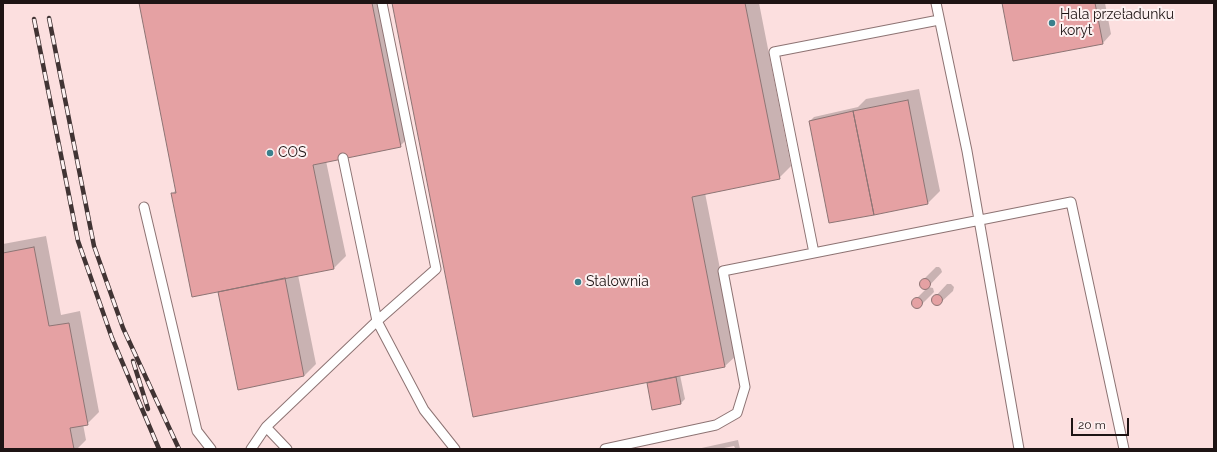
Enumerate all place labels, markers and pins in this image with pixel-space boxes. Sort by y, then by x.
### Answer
place label: Hala przeładunku koryt [1060,7,1174,40]
marker: Hala przeładunku koryt [1047,18,1057,28]
place label: COS [278,145,307,161]
marker: COS [265,148,275,158]
place label: Stalownia [586,274,649,290]
marker: Stalownia [573,277,583,287]

